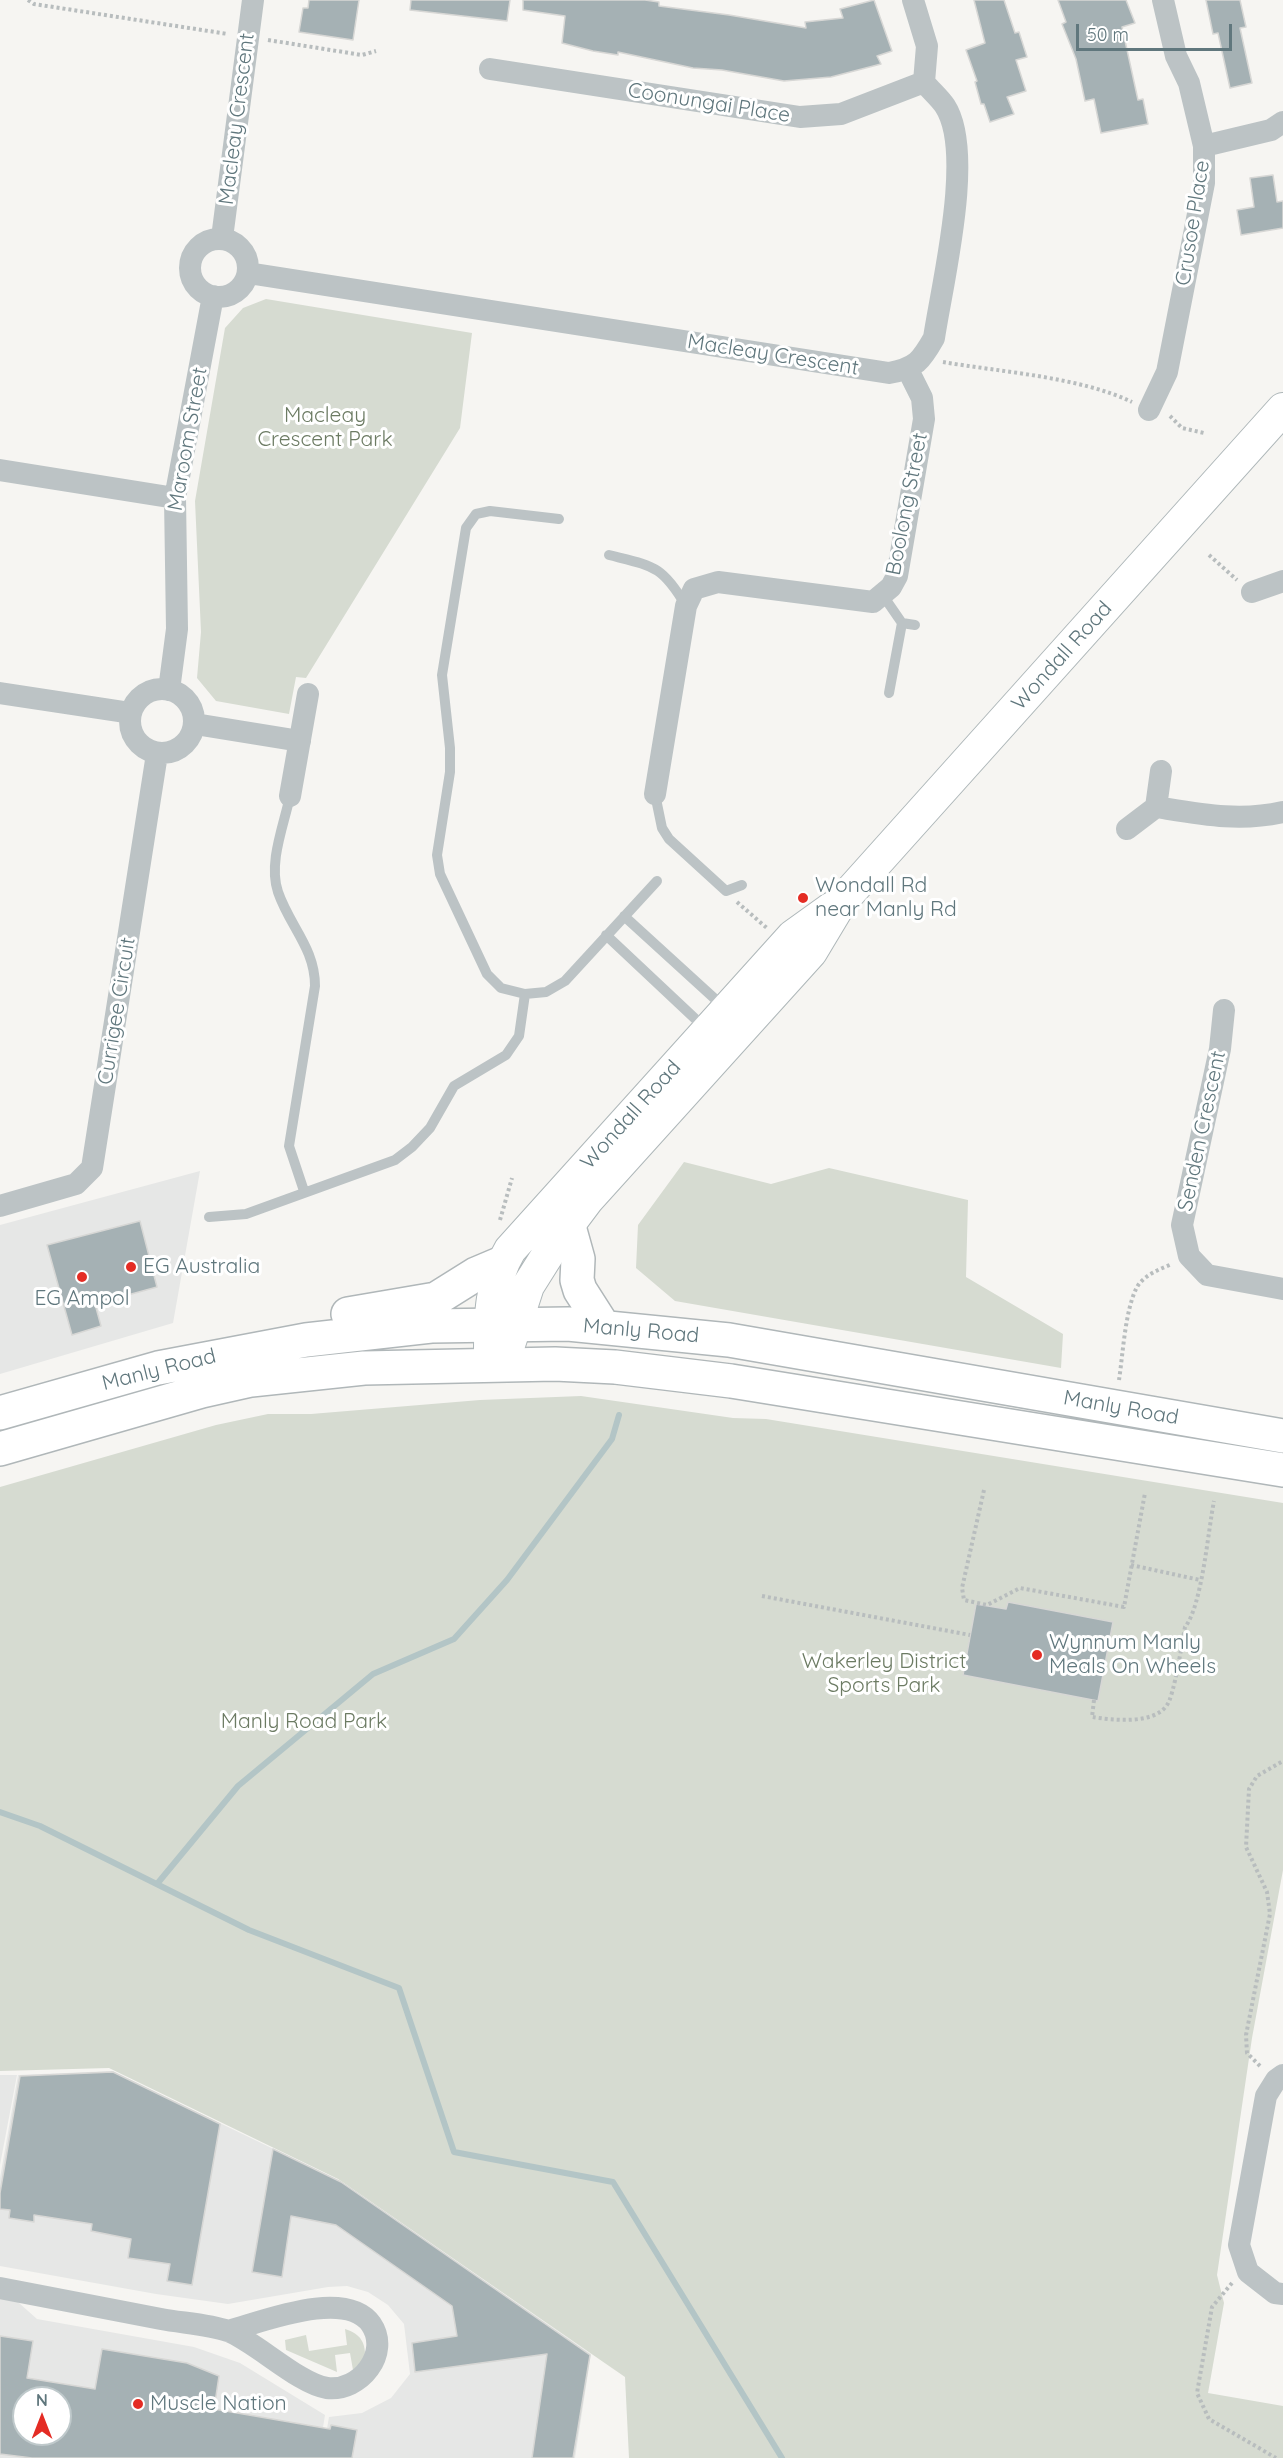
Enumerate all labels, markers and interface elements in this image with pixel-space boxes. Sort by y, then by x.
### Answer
scale bar [1079,12,1235,50]
text: 50 m [1087,23,1129,46]
street label: Macleay Crescent [214,32,260,206]
street label: Coonungai Place [626,78,792,128]
street label: Crusoe Place [1171,158,1215,288]
street label: Macleay Crescent [686,329,860,381]
street label: Maroom Street [163,365,213,513]
park label: Macleay Crescent Park [257,403,393,453]
street label: Boolong Street [881,431,933,577]
street label: Wondall Road [1007,596,1117,716]
place label: Wondall Rd near Manly Rd [815,873,957,923]
marker: Wondall Rd near Manly Rd [796,891,810,905]
street label: Currigee Circuit [93,936,141,1086]
street label: Senden Crescent [1173,1049,1231,1213]
street label: Wondall Road [576,1055,686,1175]
place label: EG Australia [143,1254,260,1280]
marker: EG Australia [124,1260,138,1274]
marker: EG Ampol [75,1270,89,1284]
place label: EG Ampol [34,1286,130,1312]
street label: Manly Road [582,1313,700,1349]
street label: Manly Road [99,1344,219,1396]
street label: Manly Road [1061,1385,1181,1431]
place label: Wynnum Manly Meals On Wheels [1049,1630,1216,1680]
marker: Wynnum Manly Meals On Wheels [1030,1648,1044,1662]
park label: Wakerley District Sports Park [802,1649,966,1699]
park label: Manly Road Park [221,1709,387,1735]
north arrow [12,2386,72,2446]
text: N [36,2390,48,2410]
place label: Muscle Nation [150,2391,287,2417]
marker: Muscle Nation [131,2397,145,2411]

